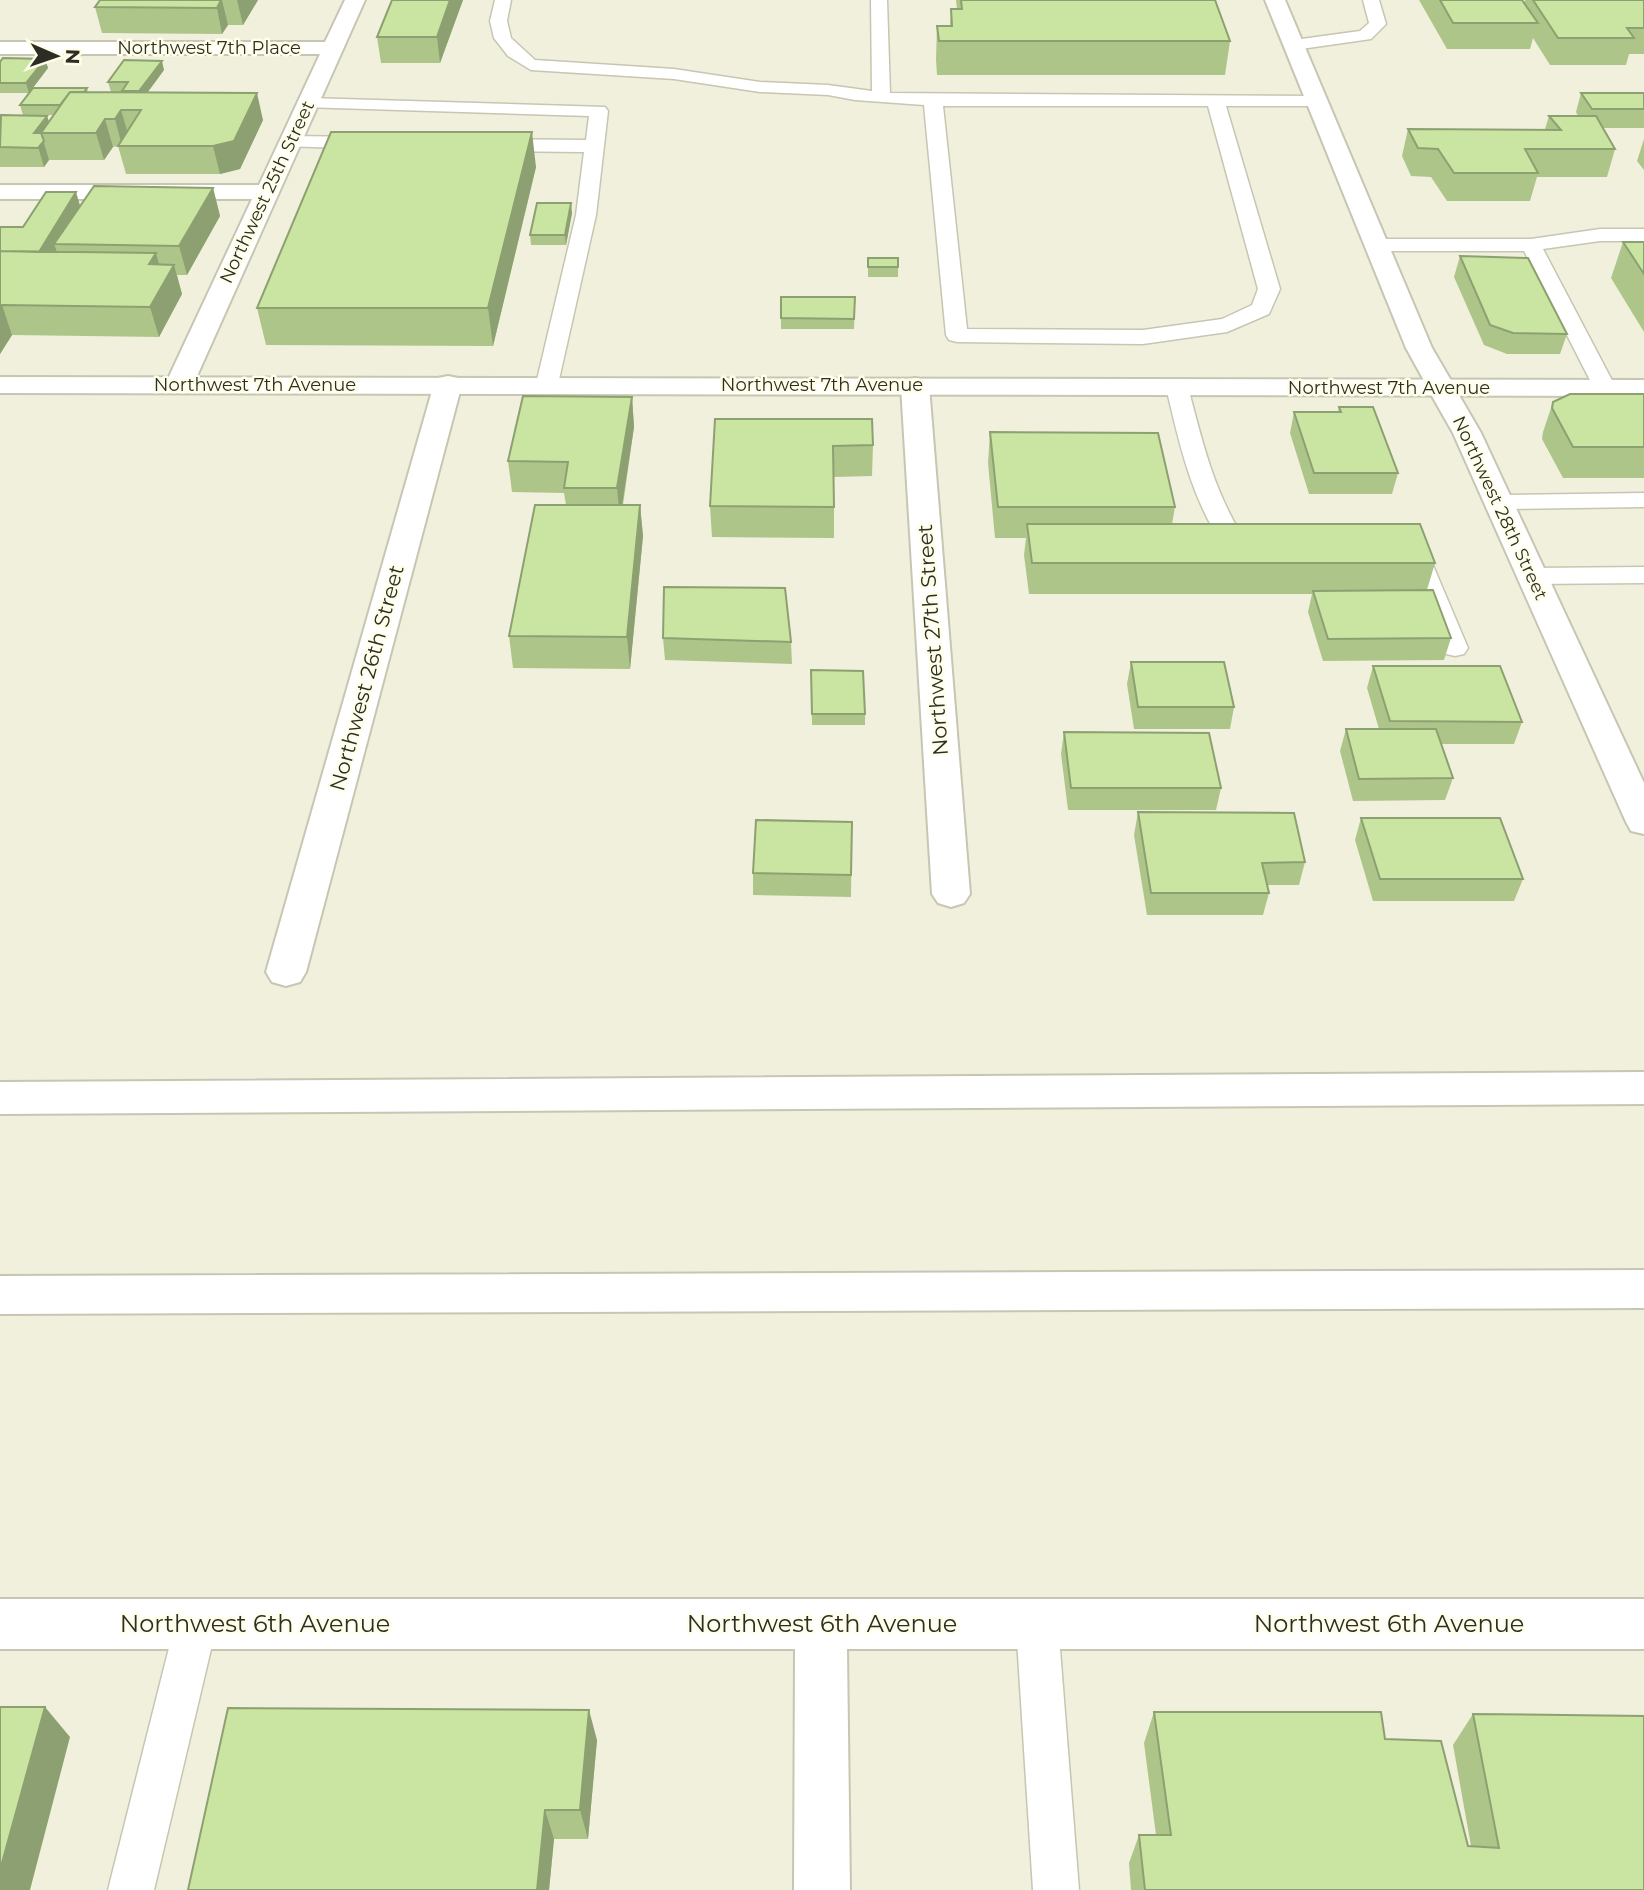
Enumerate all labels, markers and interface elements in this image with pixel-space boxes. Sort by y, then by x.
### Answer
north arrow [21,21,91,91]
street label: Northwest 7th Place [117,37,301,59]
text: N [61,48,84,65]
street label: Northwest 25th Street [215,97,319,287]
street label: Northwest 7th Avenue [154,374,356,396]
street label: Northwest 7th Avenue [721,374,923,396]
street label: Northwest 7th Avenue [1288,377,1490,399]
street label: Northwest 28th Street [1448,413,1552,603]
street label: Northwest 27th Street [912,523,953,757]
street label: Northwest 26th Street [324,562,409,794]
street label: Northwest 6th Avenue [120,1609,390,1638]
street label: Northwest 6th Avenue [687,1609,957,1638]
street label: Northwest 6th Avenue [1254,1609,1524,1638]

